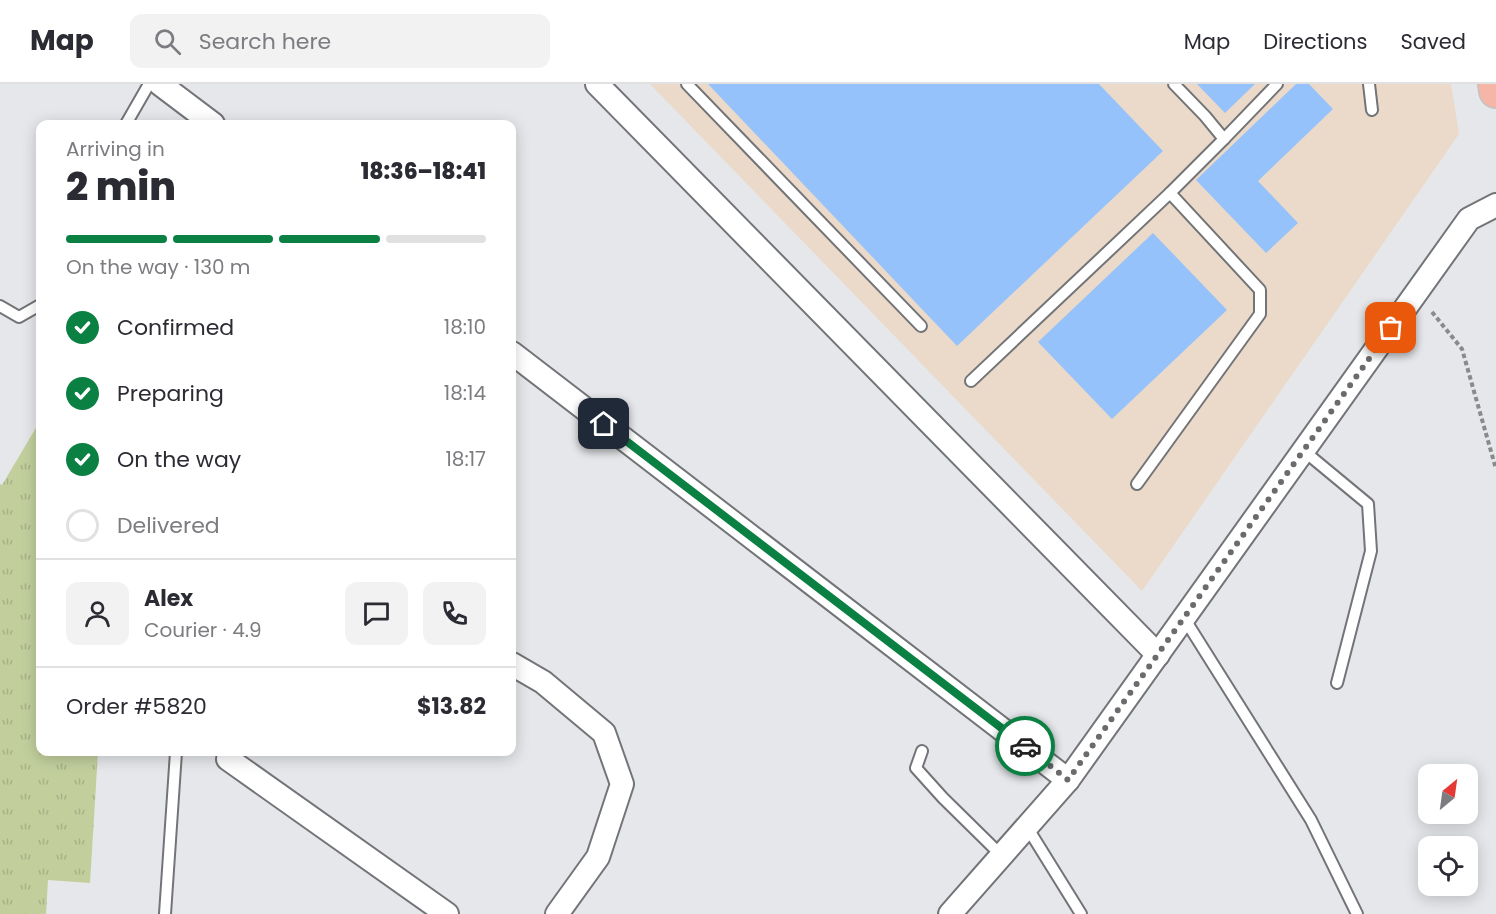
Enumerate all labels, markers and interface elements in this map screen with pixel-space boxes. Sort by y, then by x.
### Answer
search box [130,14,550,68]
text: Map [30,21,94,60]
icon: search [151,25,184,58]
text: Search here [199,26,331,57]
text: Map [1184,27,1230,56]
text: Directions [1263,27,1367,56]
text: Saved [1400,27,1466,56]
text: Arriving in [66,135,165,163]
text: 18:36–18:41 [361,156,486,187]
text: 2 min [66,159,176,214]
text: On the way · 130 m [66,253,250,281]
pin [1365,302,1416,353]
icon: check [66,311,99,344]
icon: bag [1374,311,1407,344]
text: Confirmed [117,312,234,343]
text: 18:10 [444,313,486,341]
icon: check [66,377,99,410]
text: Preparing [117,378,224,409]
text: 18:14 [444,379,486,407]
pin [578,398,629,449]
icon: home [587,407,620,440]
icon: check [66,443,99,476]
text: On the way [117,444,241,475]
text: 18:17 [445,445,486,473]
text: Delivered [117,510,220,541]
button: person [66,582,129,645]
button: chat [345,582,408,645]
button: phone [423,582,486,645]
text: Alex [144,583,193,614]
text: Courier · 4.9 [144,616,262,644]
text: Order #5820 [66,691,207,722]
text: $13.82 [417,691,486,722]
courier [995,716,1055,776]
icon: car [1009,730,1042,763]
north arrow [1418,764,1478,824]
map controls [1418,764,1478,896]
button: locate [1418,836,1478,896]

